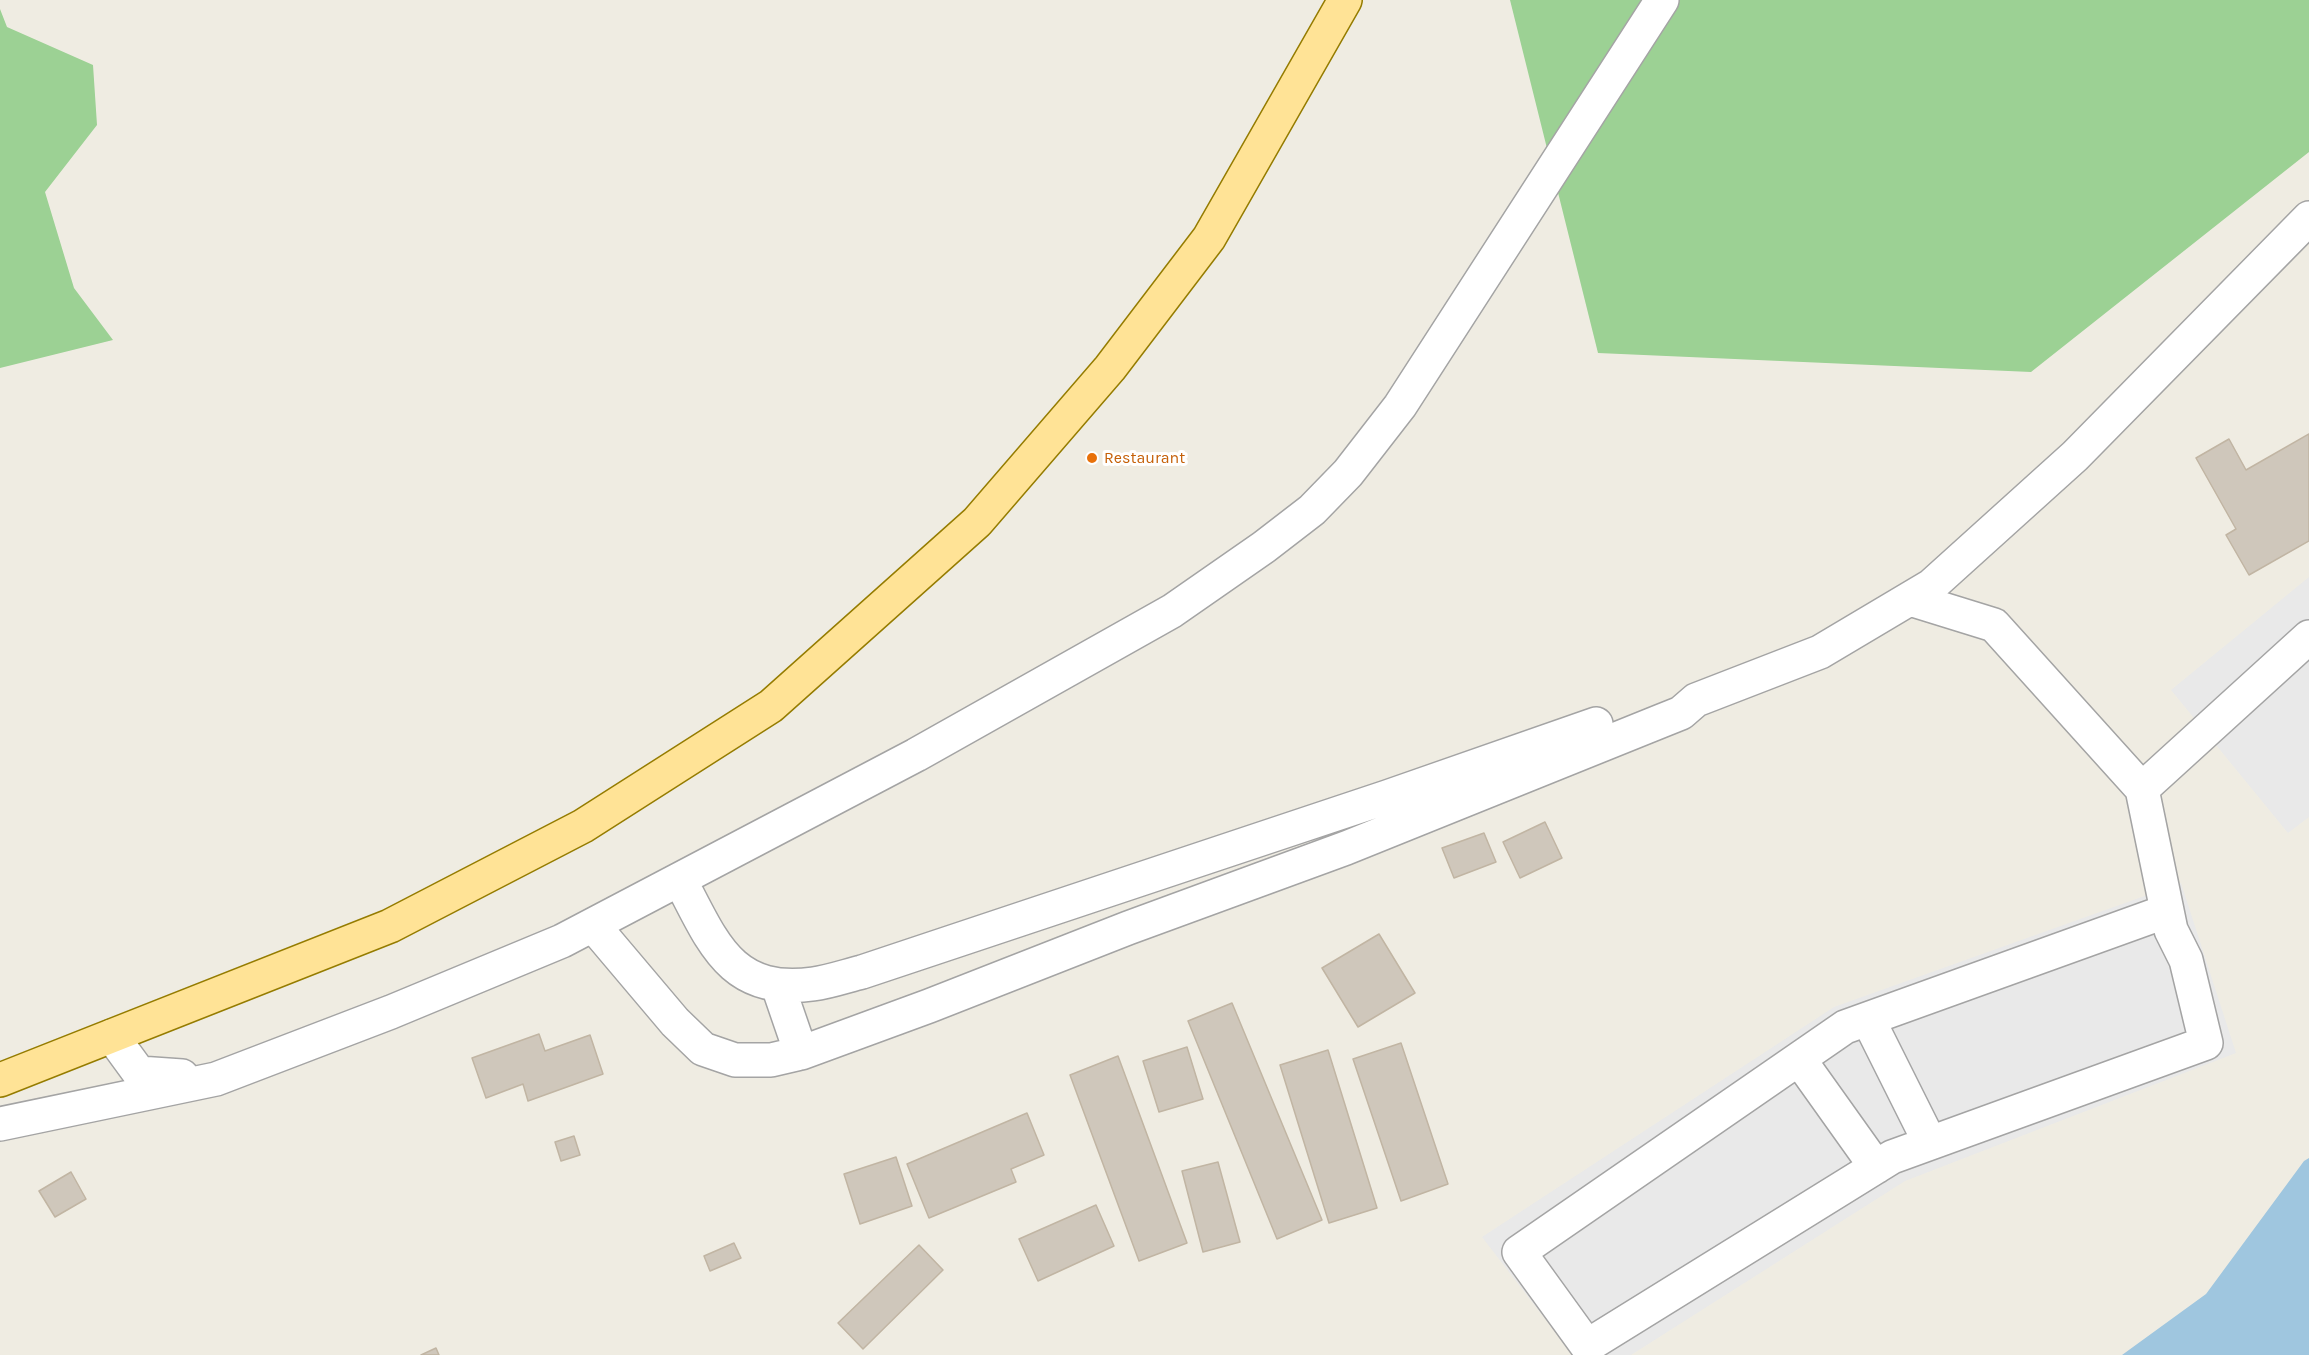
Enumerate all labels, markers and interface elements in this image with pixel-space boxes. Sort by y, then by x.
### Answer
place label: Restaurant [1104,448,1185,468]
marker: Restaurant [1085,451,1099,465]

